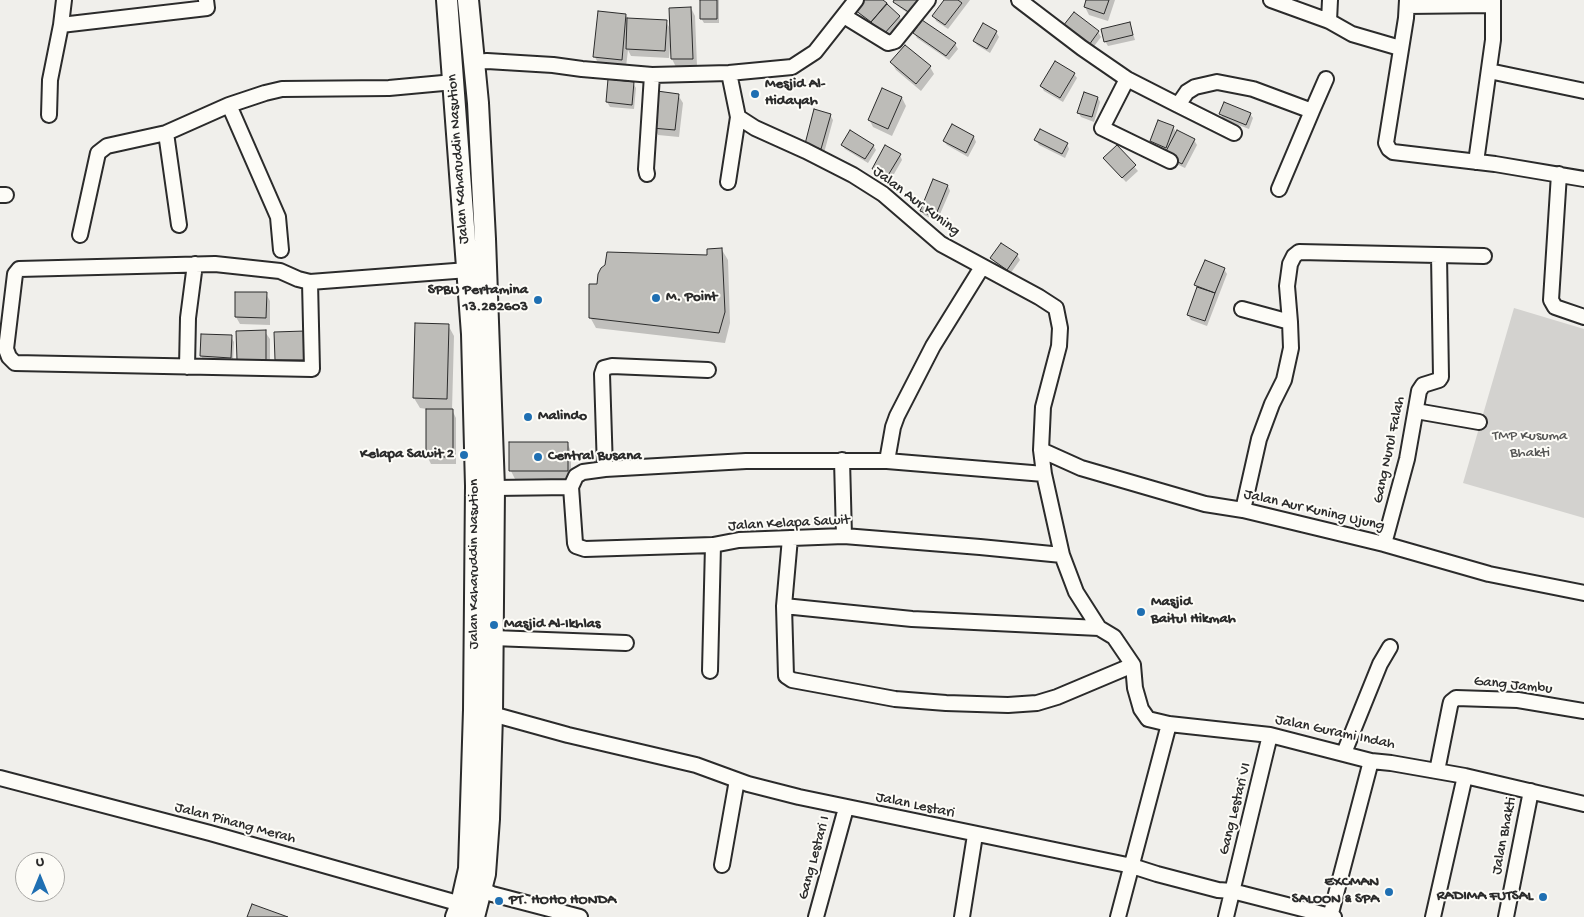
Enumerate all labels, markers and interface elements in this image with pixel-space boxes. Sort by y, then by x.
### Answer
street label: Jalan Kaharuddin Nasution [444,73,474,245]
place label: Mesjid Al- Hidayah [765,76,825,111]
marker: Mesjid Al- Hidayah [749,88,761,100]
street label: Jalan Aur Kuning [869,163,963,241]
place label: SPBU Pertamina 13.282603 [428,282,528,317]
place label: M. Point [666,289,717,307]
marker: M. Point [650,292,662,304]
marker: SPBU Pertamina 13.282603 [532,294,544,306]
street label: Gang Nurul Falah [1370,395,1410,505]
place label: Malindo [538,408,587,426]
marker: Malindo [522,411,534,423]
park label: TMP Kusuma Bhakti [1493,428,1567,463]
place label: Kelapa Sawit 2 [360,446,454,464]
place label: Central Busana [548,448,642,466]
marker: Kelapa Sawit 2 [458,449,470,461]
marker: Central Busana [532,451,544,463]
street label: Jalan Kaharuddin Nasution [466,479,484,649]
street label: Jalan Aur Kuning Ujung [1242,486,1386,536]
street label: Jalan Kelapa Sawit [728,512,850,536]
place label: Masjid Baitul Hikmah [1151,594,1236,629]
marker: Masjid Baitul Hikmah [1135,606,1147,618]
place label: Masjid Al-Ikhlas [504,616,601,634]
marker: Masjid Al-Ikhlas [488,619,500,631]
street label: Gang Jambu [1473,673,1553,699]
street label: Jalan Gurami Indah [1273,712,1397,754]
street label: Gang Lestari VI [1216,761,1256,857]
street label: Jalan Lestari [874,789,956,823]
street label: Jalan Bhakti [1489,796,1521,876]
street label: Jalan Pinang Merah [172,799,298,849]
street label: Gang Lestari I [795,814,835,902]
north arrow [15,852,65,902]
text: U [36,854,44,871]
place label: EXCMAN SALOON & SPA [1292,874,1379,909]
marker: EXCMAN SALOON & SPA [1383,886,1395,898]
place label: RADIMA FUTSAL [1437,888,1533,906]
marker: RADIMA FUTSAL [1537,891,1549,903]
place label: PT. HOHO HONDA [509,892,616,910]
marker: PT. HOHO HONDA [493,895,505,907]

